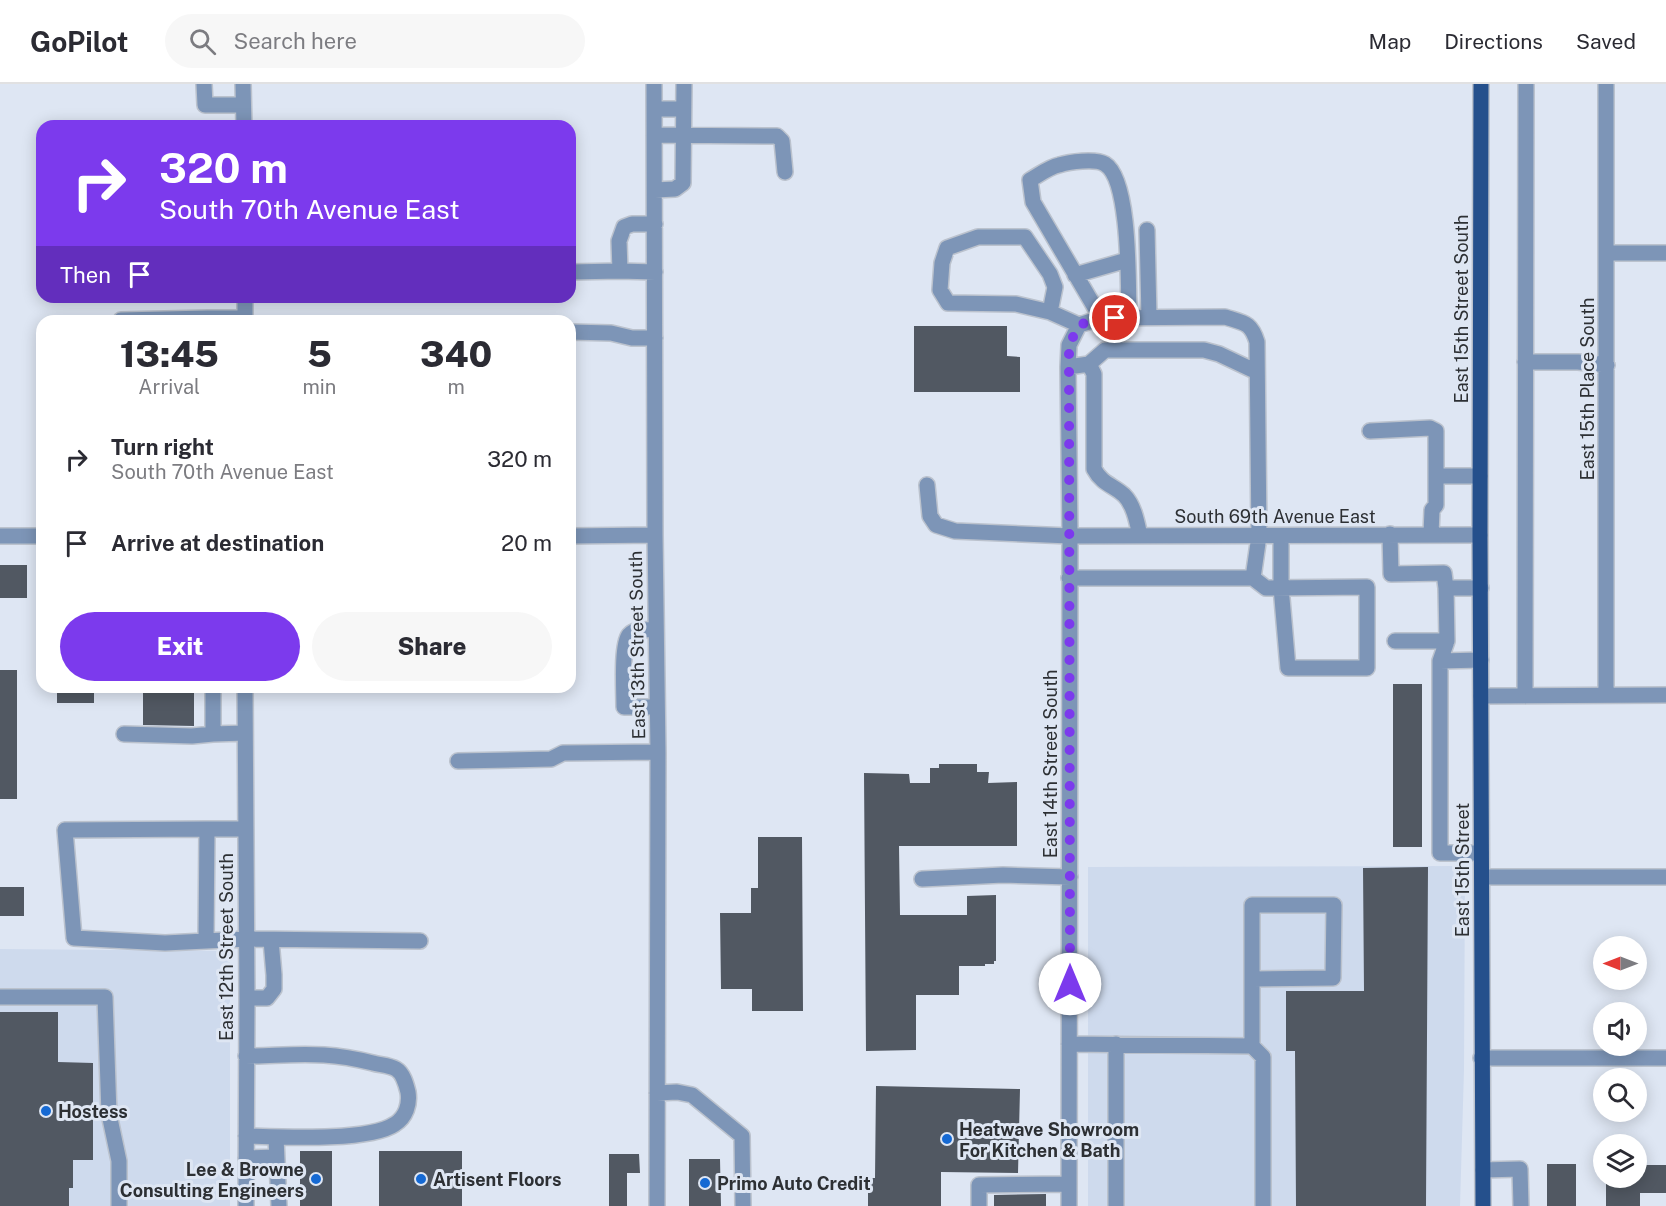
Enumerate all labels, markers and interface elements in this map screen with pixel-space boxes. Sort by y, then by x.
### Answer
search box [165,14,585,68]
text: GoPilot [30,25,129,58]
icon: search [186,25,219,58]
text: Search here [234,28,357,54]
text: Map [1369,29,1411,54]
text: Directions [1444,29,1543,54]
text: Saved [1576,29,1636,54]
text: 320 m [159,143,288,192]
icon: right [60,144,138,222]
text: South 70th Avenue East [159,193,460,225]
street label: East 15th Street South [1451,215,1472,403]
icon: arrive [123,258,156,291]
text: Then [60,262,111,288]
pin [1089,292,1140,343]
street label: East 15th Place South [1577,298,1598,480]
icon: arrive [1098,301,1131,334]
text: 13:45 [120,333,219,375]
text: 5 [307,333,332,375]
text: 340 [420,333,492,375]
text: Arrival [138,375,200,399]
text: min [302,375,336,399]
text: m [448,375,465,399]
text: Turn right [111,434,214,460]
icon: right [60,443,93,476]
text: 320 m [487,446,552,472]
text: South 70th Avenue East [111,460,334,484]
street label: South 69th Avenue East [1174,506,1376,527]
icon: arrive [60,527,93,560]
text: Arrive at destination [111,530,324,556]
text: 20 m [501,530,552,556]
street label: East 13th Street South [625,551,649,739]
button: Exit [60,612,300,681]
button: Share [312,612,552,681]
street label: East 14th Street South [1040,670,1061,858]
street label: East 15th Street [1452,803,1473,937]
street label: East 12th Street South [216,853,237,1041]
north arrow [1593,936,1647,990]
map controls [1593,936,1647,1188]
position arrow [1038,952,1102,1016]
button: sound [1593,1002,1647,1056]
button: search [1593,1068,1647,1122]
place label: Hostess [58,1101,128,1122]
marker: Hostess [39,1104,53,1118]
place label: Heatwave Showroom For Kitchen & Bath [959,1119,1139,1161]
marker: Heatwave Showroom For Kitchen & Bath [940,1132,954,1146]
button: layers [1593,1134,1647,1188]
place label: Lee & Browne Consulting Engineers [120,1159,304,1201]
place label: Artisent Floors [433,1169,562,1190]
marker: Lee & Browne Consulting Engineers [309,1172,323,1186]
marker: Artisent Floors [414,1172,428,1186]
place label: Primo Auto Credit [717,1173,871,1194]
marker: Primo Auto Credit [698,1176,712,1190]

